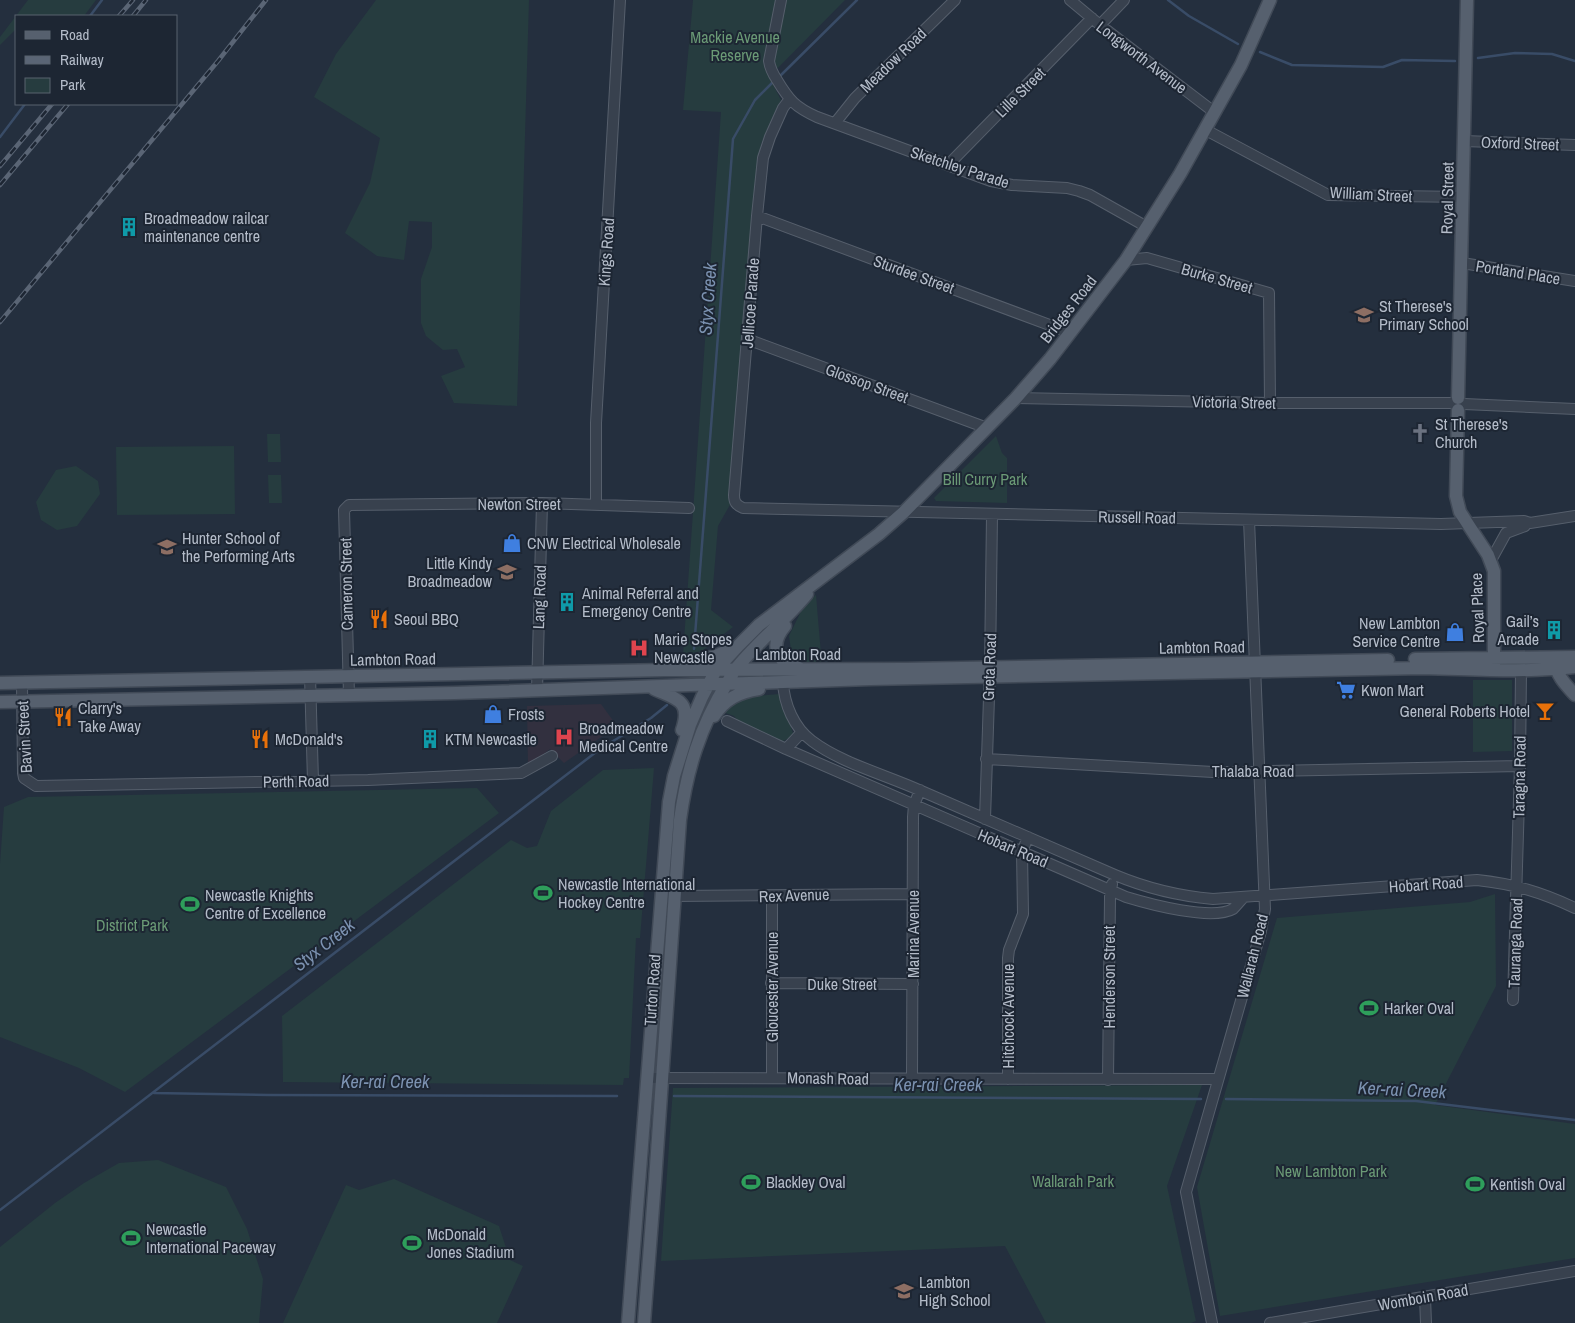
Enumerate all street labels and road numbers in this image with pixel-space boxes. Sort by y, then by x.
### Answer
street label: Longworth Avenue [1092,16,1192,98]
street label: Meadow Road [855,23,931,97]
street label: Lille Street [990,62,1050,122]
street label: Oxford Street [1481,131,1560,155]
street label: Sketchley Parade [908,141,1012,193]
street label: Royal Street [1435,161,1459,234]
street label: William Street [1329,181,1413,207]
street label: Kings Road [593,217,619,287]
street label: Sturdee Street [870,249,958,299]
street label: Portland Place [1474,254,1562,290]
street label: Jellicoe Parade [736,257,764,349]
street label: Burke Street [1179,257,1255,299]
street label: Bridges Road [1035,271,1101,347]
street label: Glossop Street [822,358,912,408]
street label: Victoria Street [1192,390,1276,414]
street label: Newton Street [477,493,561,515]
street label: Russell Road [1098,505,1176,529]
street label: Cameron Street [334,537,358,630]
street label: Lang Road [527,565,551,629]
street label: Royal Place [1465,573,1489,643]
street label: Greta Road [977,633,1001,701]
street label: Lambton Road [1159,635,1245,659]
street label: Lambton Road [755,643,841,665]
street label: Lambton Road [350,647,436,671]
street label: Bavin Street [11,700,37,774]
street label: Taragna Road [1507,735,1531,819]
street label: Thalaba Road [1212,760,1294,782]
street label: Perth Road [263,769,329,793]
street label: Hobart Road [974,823,1052,873]
street label: Hobart Road [1388,870,1464,898]
street label: Rex Avenue [758,883,830,907]
street label: Marina Avenue [902,890,924,978]
street label: Tauranga Road [1502,898,1528,988]
street label: Wallarah Road [1231,911,1273,1001]
street label: Henderson Street [1098,925,1120,1028]
street label: Gloucester Avenue [761,932,783,1042]
street label: Turton Road [639,953,665,1027]
street label: Hitchcock Avenue [997,964,1019,1068]
street label: Duke Street [807,973,877,995]
street label: Monash Road [787,1066,869,1090]
street label: Womboin Road [1376,1278,1470,1316]

